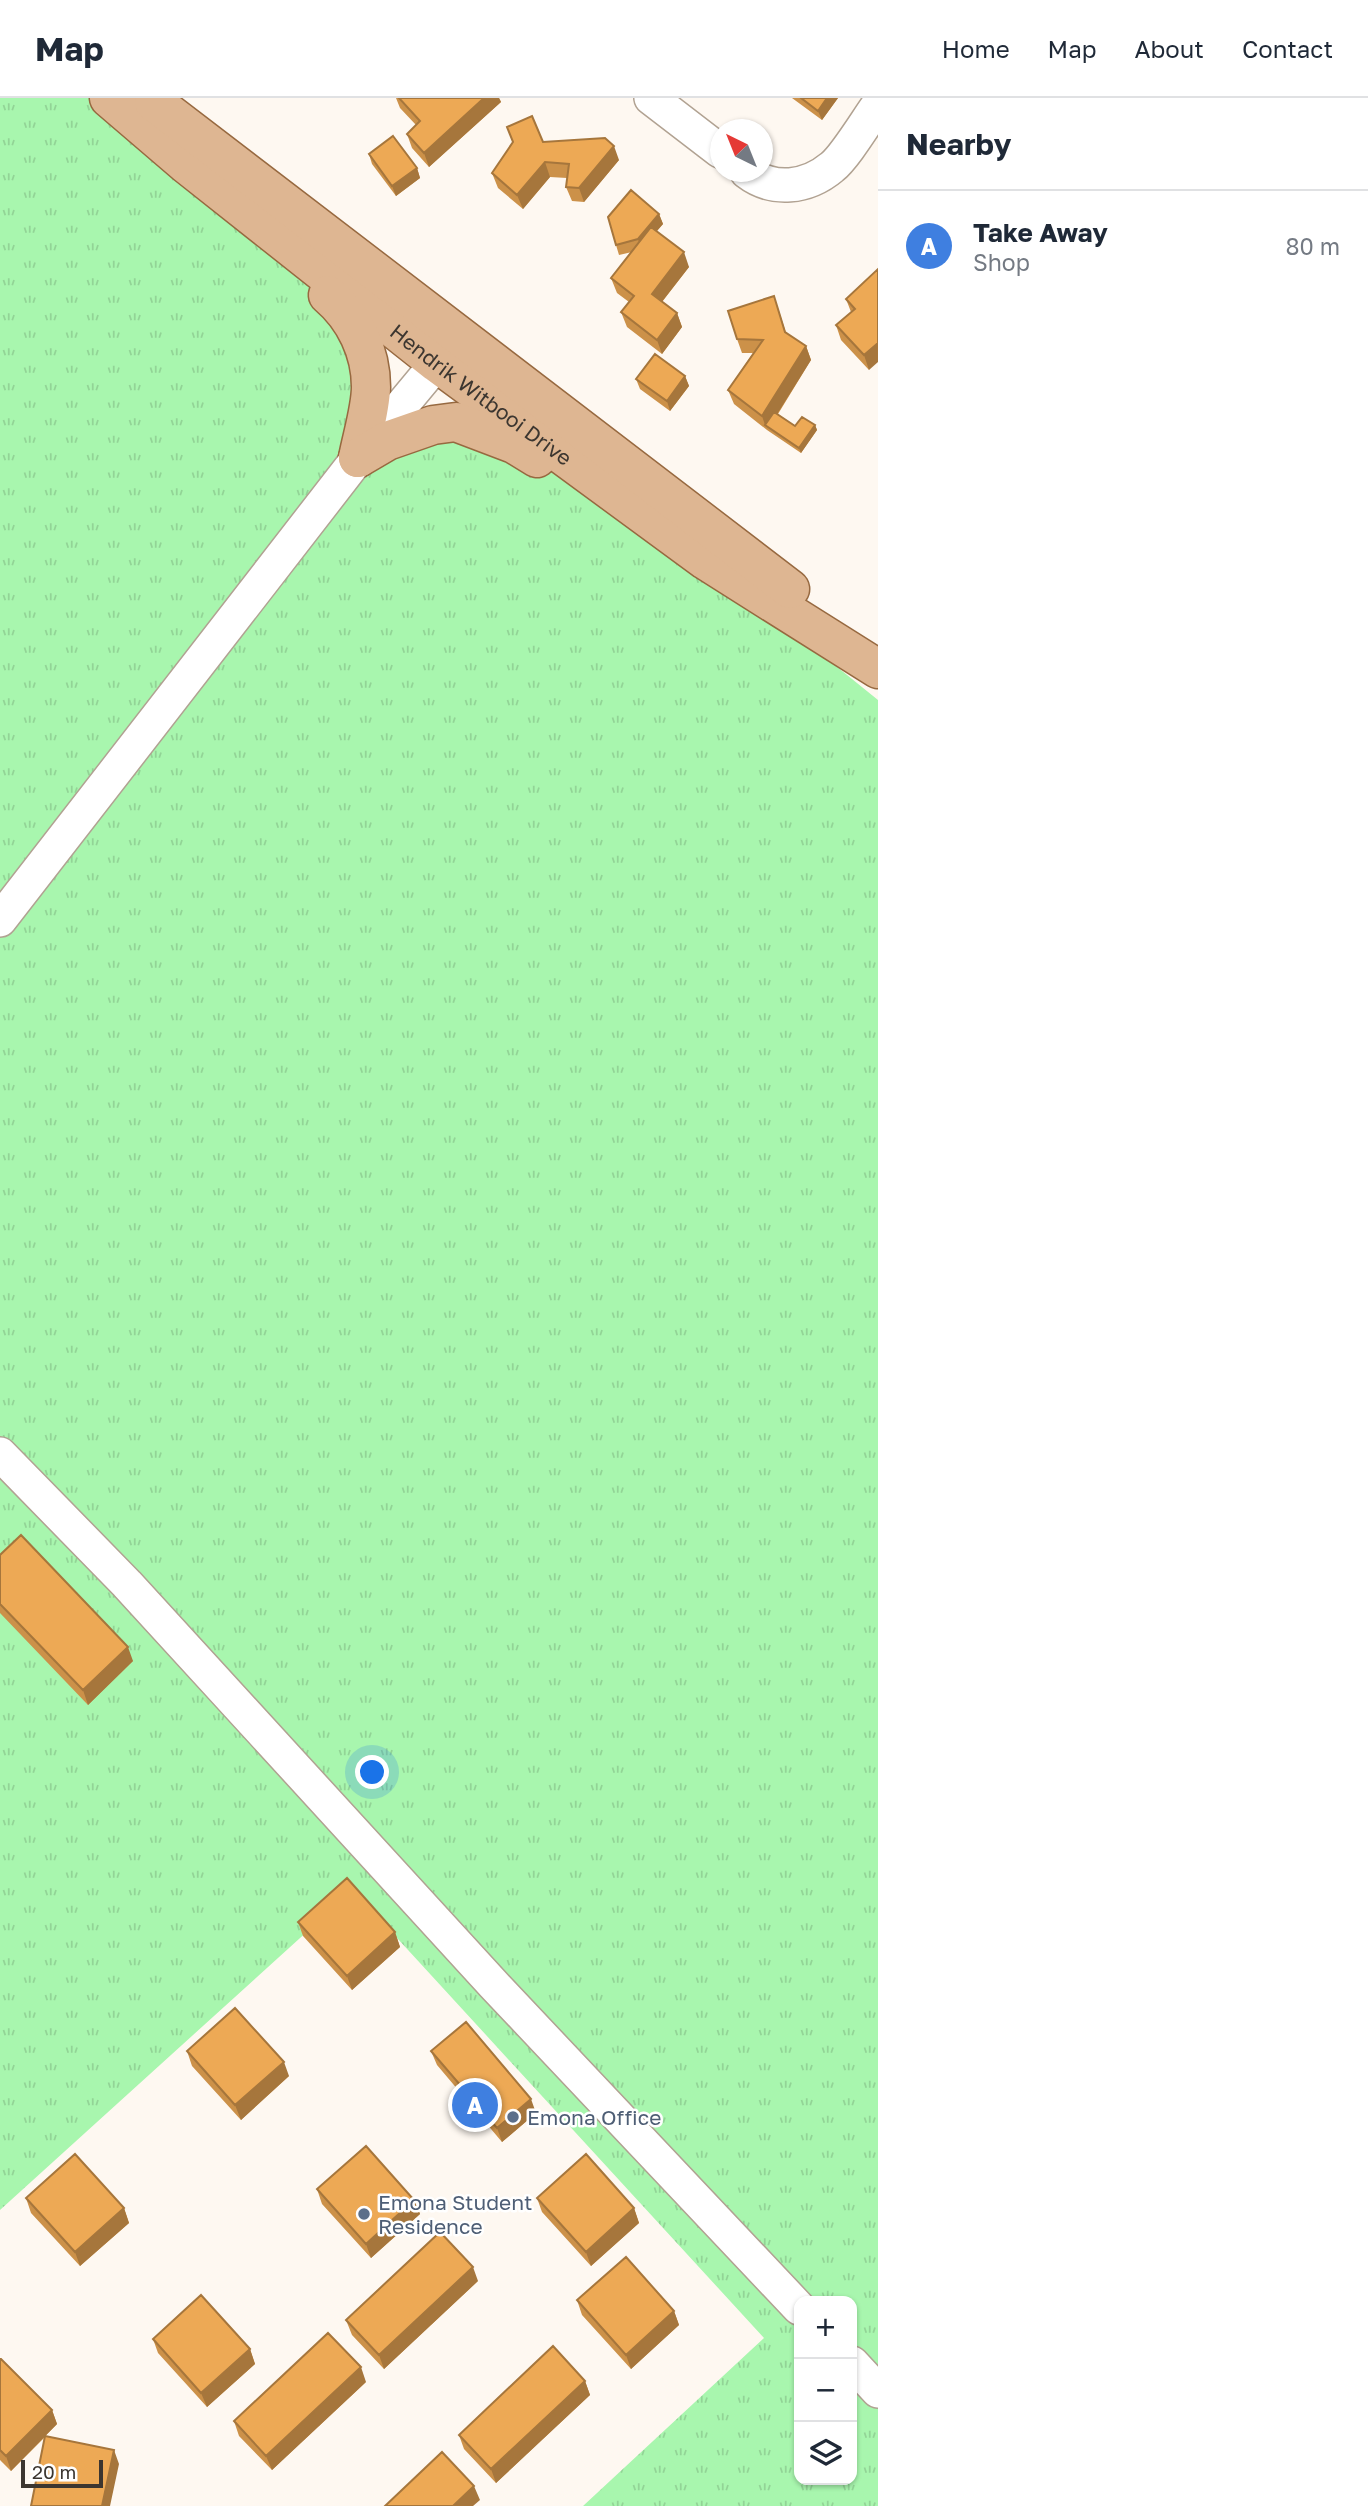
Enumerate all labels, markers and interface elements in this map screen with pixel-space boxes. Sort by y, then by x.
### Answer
text: Map [35,29,104,68]
text: Home [942,34,1010,63]
text: Map [1048,34,1097,63]
text: About [1135,34,1204,63]
text: Contact [1242,34,1333,63]
north arrow [710,119,773,182]
text: Nearby [906,126,1011,162]
text: Take Away [973,217,1108,248]
text: A [921,232,937,260]
text: 80 m [1286,232,1340,260]
text: Shop [973,248,1030,276]
street label: Hendrik Witbooi Drive [385,318,577,471]
your location [355,1755,389,1789]
pin: A [452,2079,498,2131]
place label: Emona Office [527,2104,661,2130]
marker: Emona Office [505,2109,521,2125]
place label: Emona Student Residence [378,2189,532,2239]
marker: Emona Student Residence [356,2206,372,2222]
map controls [794,2296,857,2485]
button: + [794,2296,857,2359]
button: − [794,2359,857,2422]
button: layers [794,2422,857,2485]
scale bar [21,2457,103,2489]
text: 20 m [32,2460,76,2483]

